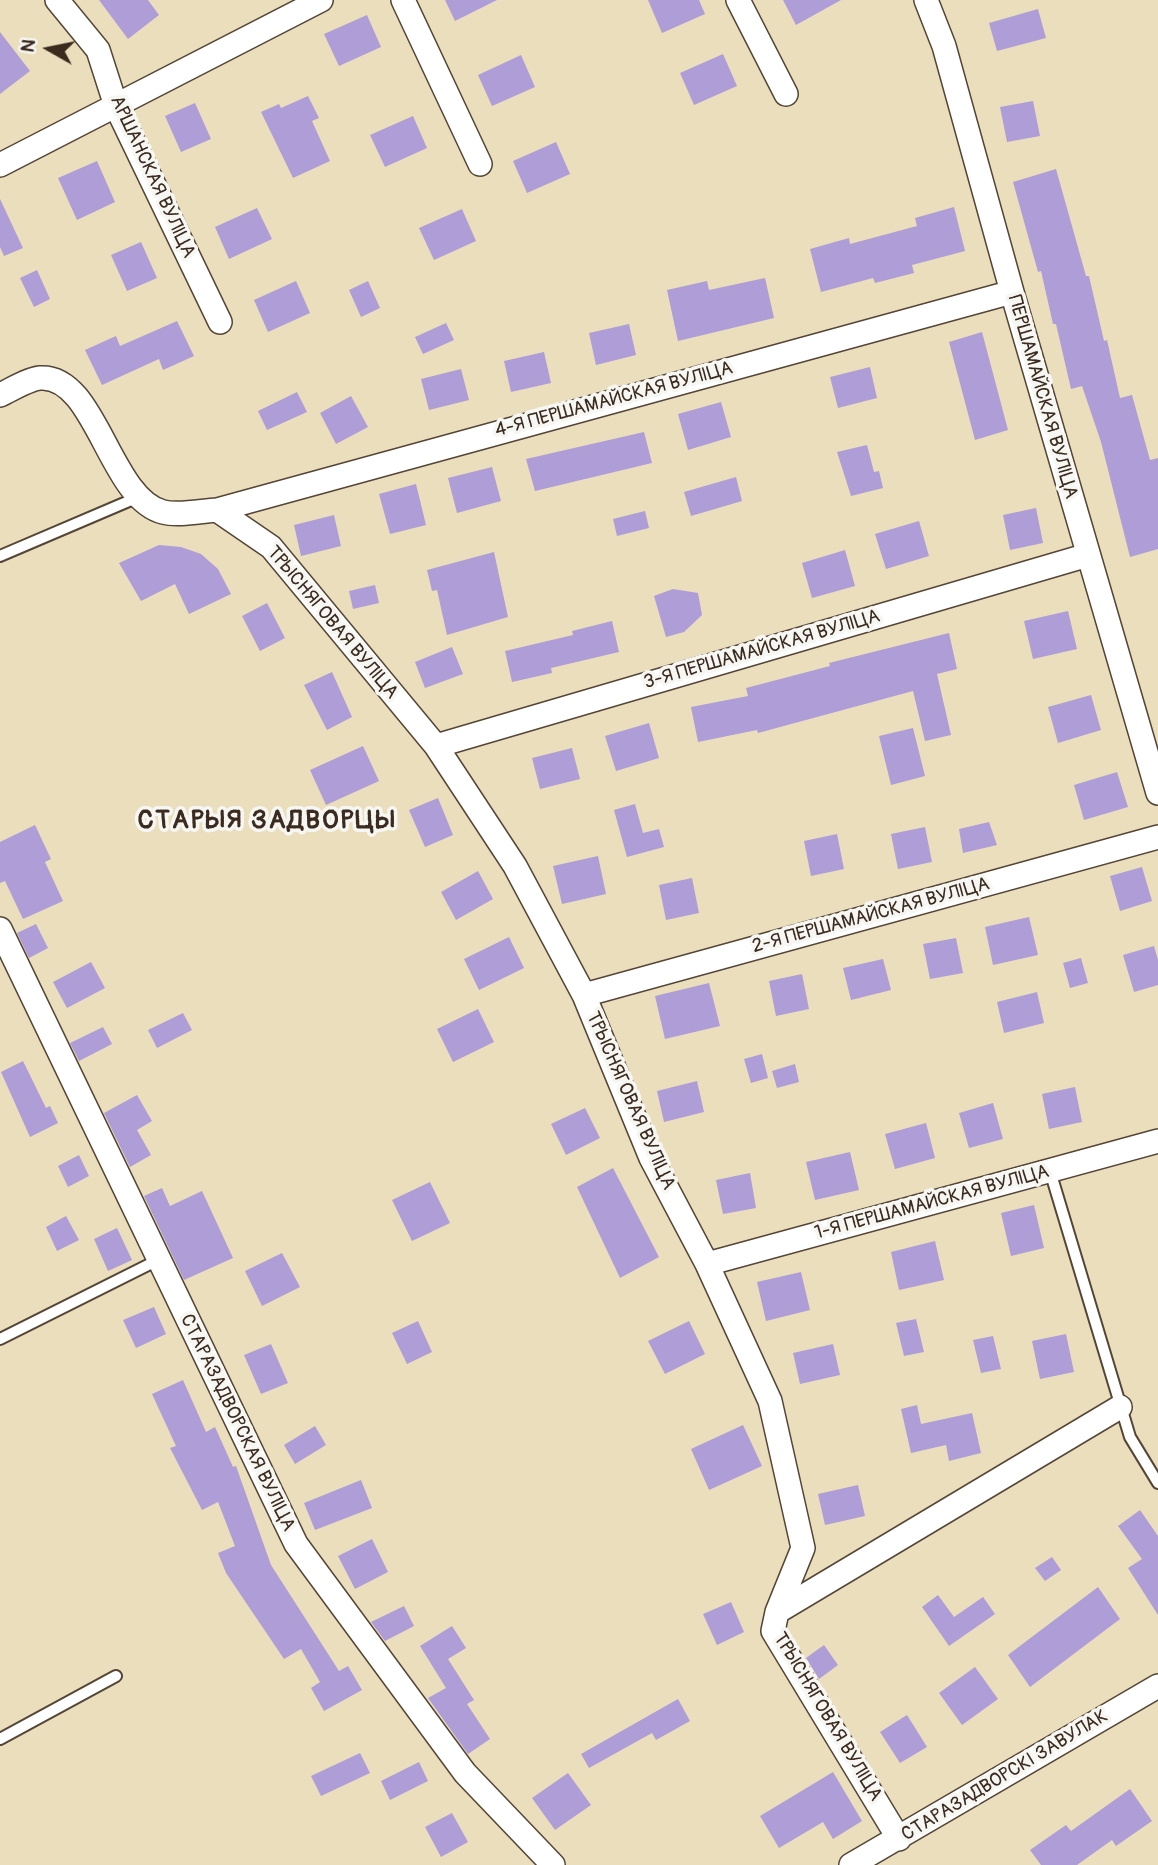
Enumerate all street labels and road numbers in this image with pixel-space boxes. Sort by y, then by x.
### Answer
street label: АРШАНСКАЯ ВУЛІЦА [104,92,200,262]
street label: ПЕРШАМАЙСКАЯ ВУЛІЦА [1002,293,1082,501]
street label: 4-Я ПЕРШАМАЙСКАЯ ВУЛІЦА [493,357,735,443]
street label: ТРЫСНЯГОВАЯ ВУЛІЦА [261,542,403,704]
street label: 3-Я ПЕРШАМАЙСКАЯ ВУЛІЦА [641,605,883,695]
street label: 2-Я ПЕРШАМАЙСКАЯ ВУЛІЦА [750,873,992,959]
street label: ТРЫСНЯГОВАЯ ВУЛІЦА [580,1008,680,1194]
street label: 1-Я ПЕРШАМАЙСКАЯ ВУЛІЦА [812,1161,1052,1245]
street label: СТАРАЗАДВОРСКАЯ ВУЛІЦА [174,1311,300,1535]
street label: ТРЫСНЯГОВАЯ ВУЛІЦА [768,1629,886,1805]
street label: СТАРАЗАДВОРСКІ ЗАВУЛАК [898,1705,1112,1847]

